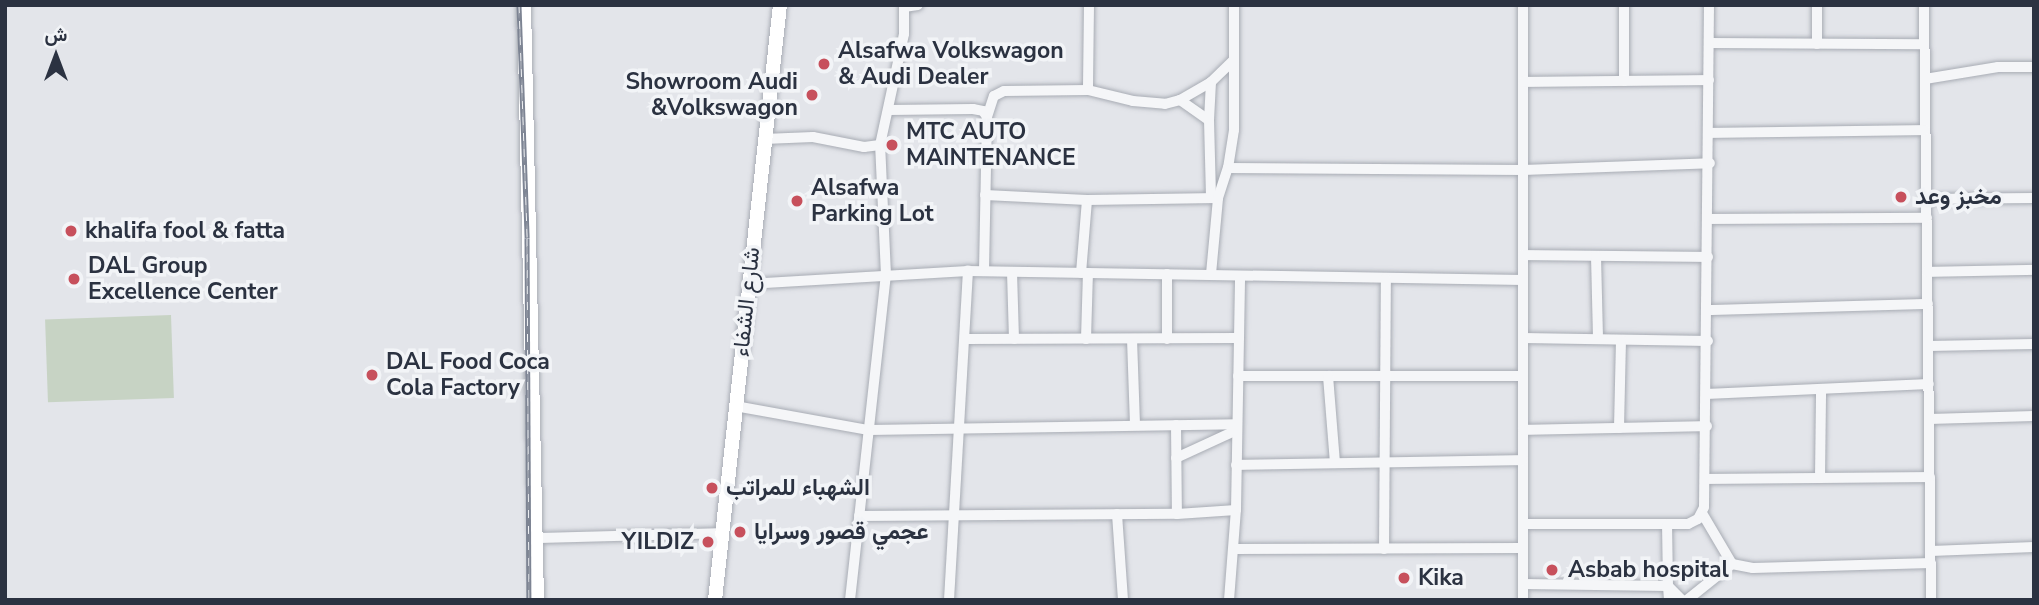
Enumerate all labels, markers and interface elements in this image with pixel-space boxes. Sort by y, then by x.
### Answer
north arrow [21,21,91,91]
text: ش [45,22,67,48]
place label: Alsafwa Volkswagon & Audi Dealer [838,37,1064,91]
marker: Alsafwa Volkswagon & Audi Dealer [816,56,832,72]
place label: Showroom Audi &Volkswagon [626,68,798,122]
marker: Showroom Audi &Volkswagon [804,87,820,103]
place label: MTC AUTO MAINTENANCE [906,118,1076,172]
marker: MTC AUTO MAINTENANCE [884,137,900,153]
place label: Alsafwa Parking Lot [811,174,934,228]
place label: مخبز وعد [1915,183,2002,211]
marker: مخبز وعد [1893,189,1909,205]
marker: Alsafwa Parking Lot [789,193,805,209]
place label: khalifa fool & fatta [85,217,285,245]
marker: khalifa fool & fatta [63,223,79,239]
street label: شارع الشفاء [728,246,766,358]
place label: DAL Group Excellence Center [88,252,278,306]
marker: DAL Group Excellence Center [66,271,82,287]
place label: DAL Food Coca Cola Factory [386,348,550,402]
marker: DAL Food Coca Cola Factory [364,367,380,383]
place label: الشهباء للمراتب [726,474,870,502]
marker: الشهباء للمراتب [704,480,720,496]
place label: عجمي قصور وسرايا [754,518,928,546]
marker: عجمي قصور وسرايا [732,524,748,540]
place label: YILDIZ [622,528,694,556]
marker: YILDIZ [700,534,716,550]
place label: Asbab hospital [1568,556,1729,584]
marker: Asbab hospital [1542,560,1562,580]
place label: Kika [1418,564,1464,592]
marker: Kika [1396,570,1412,586]

